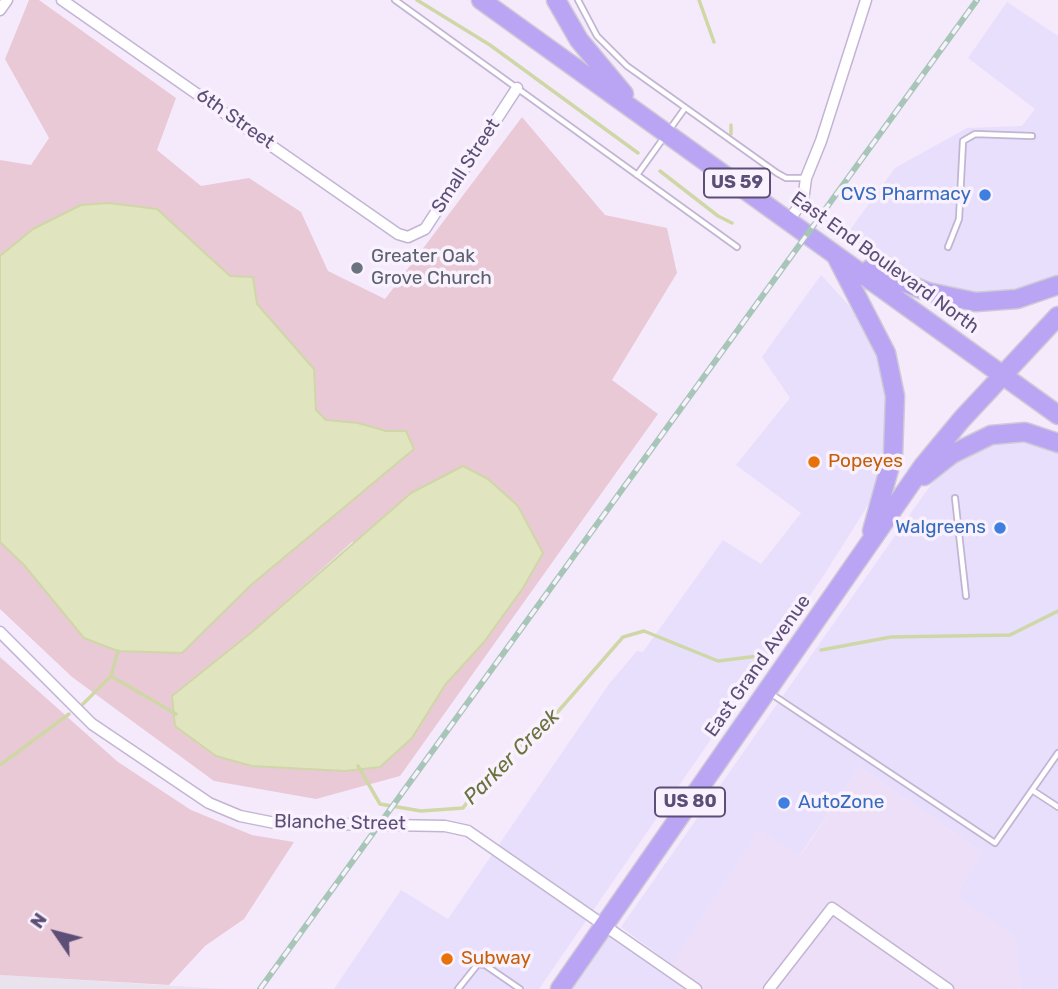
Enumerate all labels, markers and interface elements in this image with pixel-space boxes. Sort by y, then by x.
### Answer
street label: 6th Street [192,84,278,154]
street label: Small Street [427,114,505,218]
road number: US 59 [704,168,770,198]
place label: CVS Pharmacy [841,184,971,206]
street label: East End Boulevard North [787,187,983,339]
marker: CVS Pharmacy [977,187,993,203]
place label: Greater Oak Grove Church [371,246,492,290]
marker: Greater Oak Grove Church [349,260,365,276]
place label: Popeyes [828,451,903,473]
marker: Popeyes [806,454,822,470]
place label: Walgreens [895,517,986,539]
marker: Walgreens [992,520,1008,536]
street label: East Grand Avenue [700,591,816,741]
water label: Parker Creek [459,704,565,810]
road number: US 80 [655,788,725,816]
place label: AutoZone [798,792,884,814]
marker: AutoZone [776,795,792,811]
street label: Blanche Street [274,810,406,836]
north arrow [21,898,91,968]
text: N [25,908,52,933]
place label: Subway [461,948,531,970]
marker: Subway [439,951,455,967]

